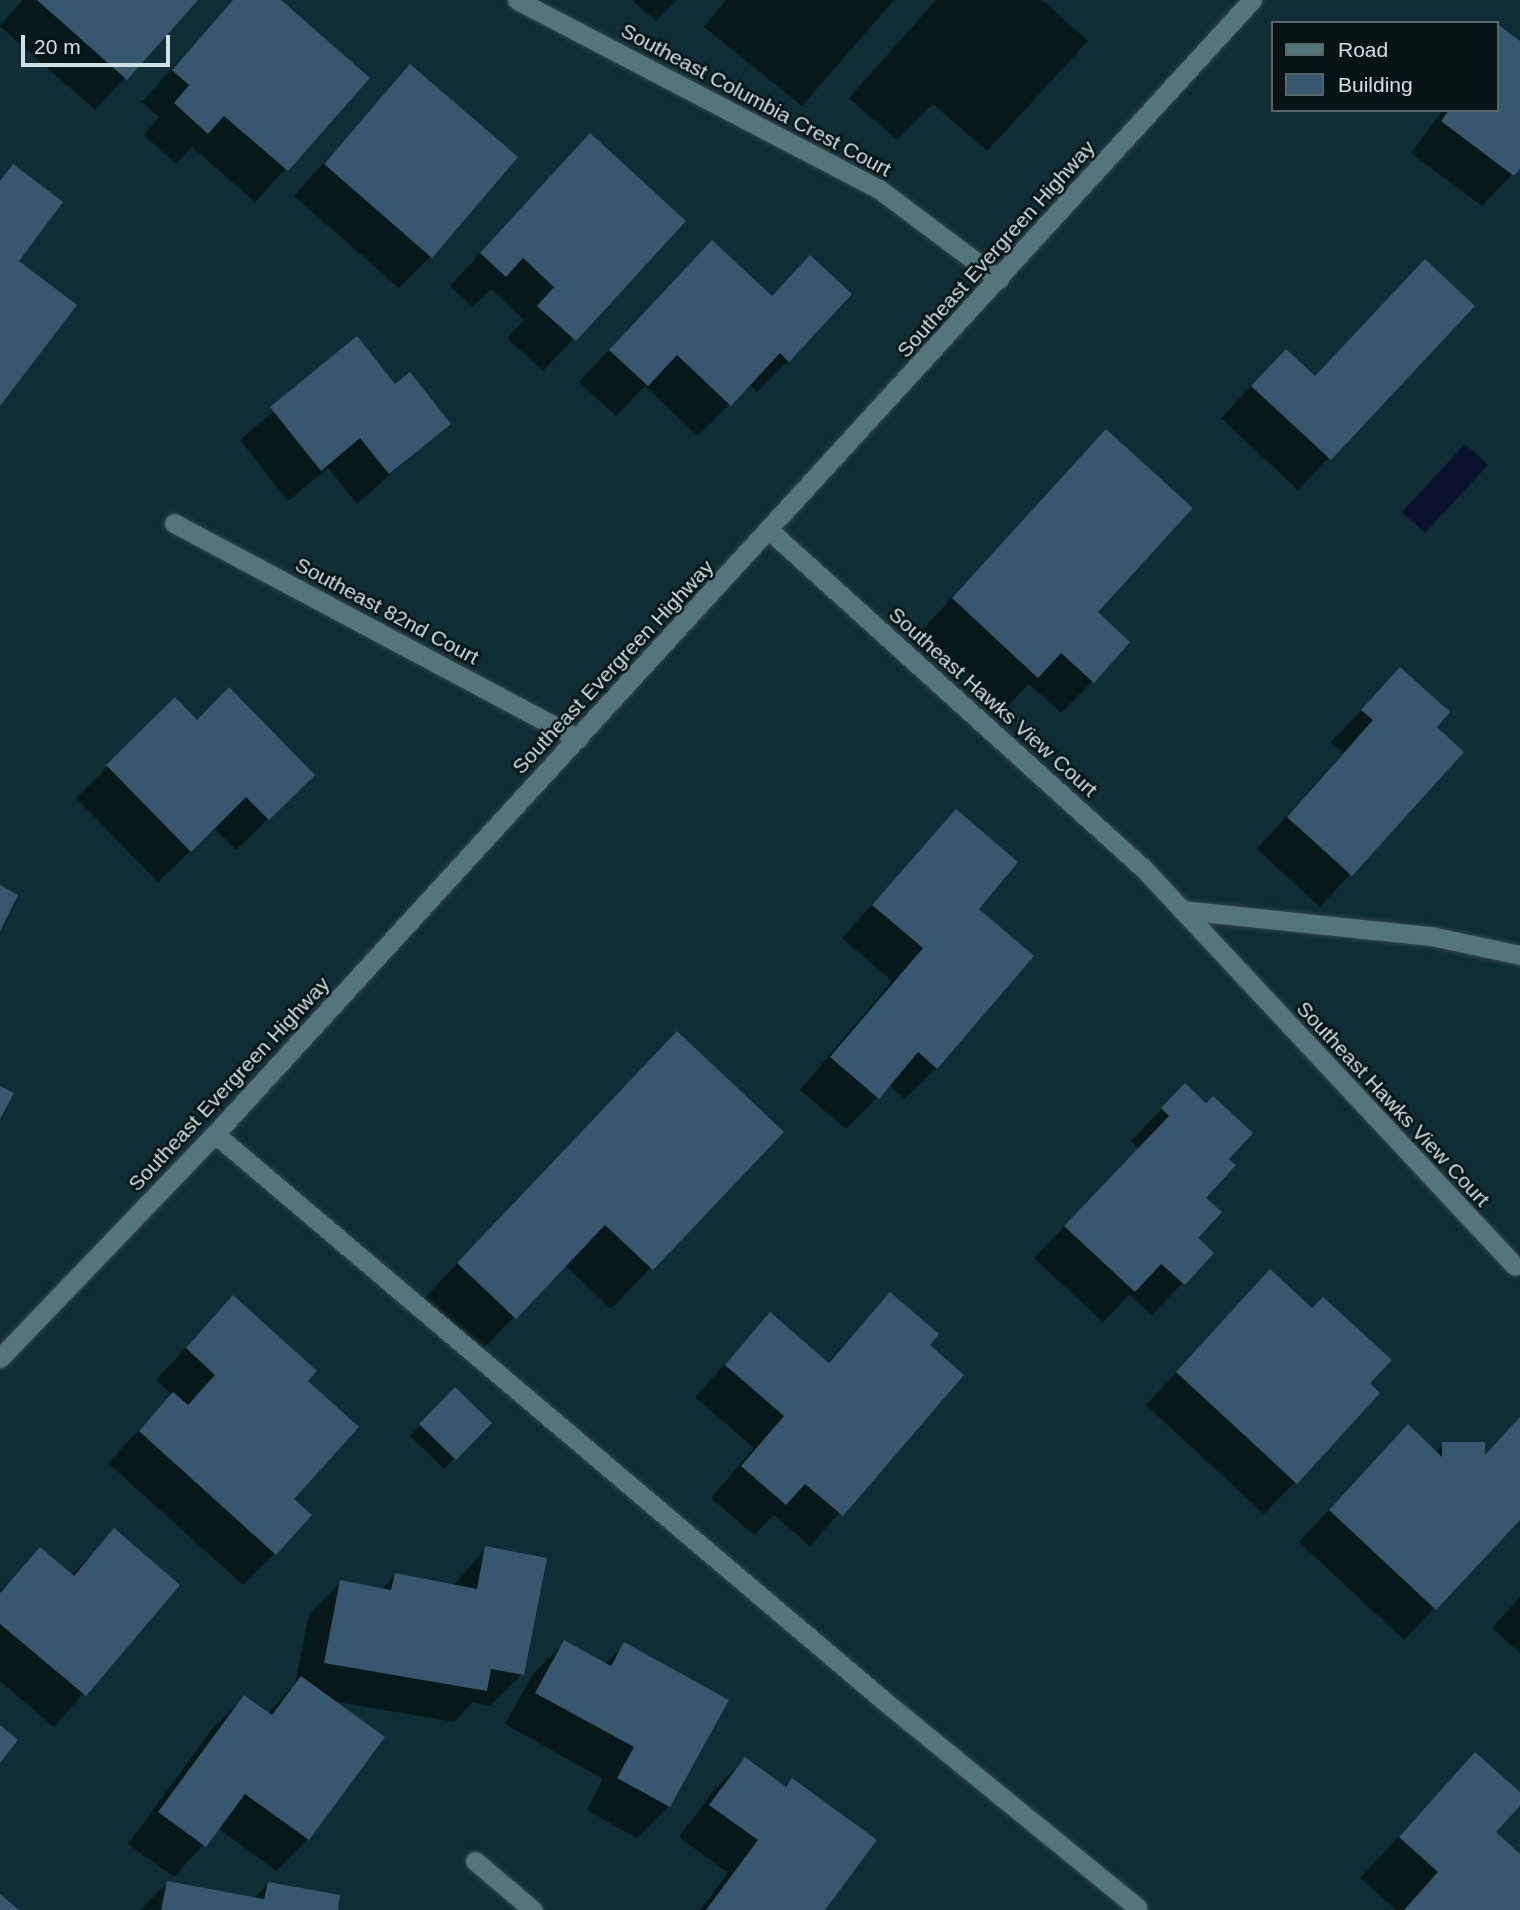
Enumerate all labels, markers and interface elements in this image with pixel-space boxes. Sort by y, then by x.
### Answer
street label: Southeast Columbia Crest Court [617,18,895,182]
scale bar [24,21,173,65]
legend [1272,21,1499,112]
text: 20 m [34,35,81,58]
text: Road [1338,38,1388,61]
text: Building [1338,73,1413,96]
street label: Southeast Evergreen Highway [892,135,1100,363]
street label: Southeast 82nd Court [291,552,483,670]
street label: Southeast Evergreen Highway [507,555,719,779]
street label: Southeast Hawks View Court [884,602,1102,802]
street label: Southeast Evergreen Highway [123,972,335,1196]
street label: Southeast Hawks View Court [1291,996,1495,1212]

